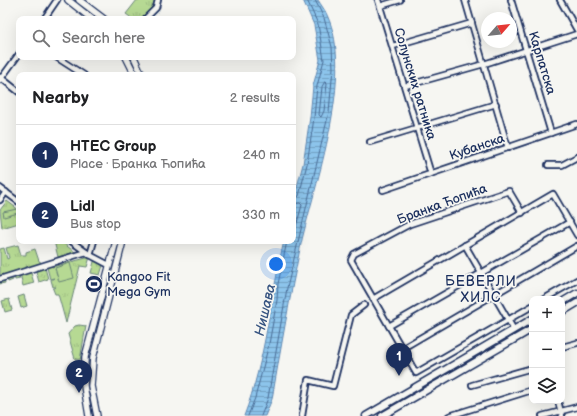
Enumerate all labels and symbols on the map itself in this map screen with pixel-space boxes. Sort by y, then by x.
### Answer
north arrow [481,12,517,48]
street label: Солунских ратника [390,26,440,142]
street label: Карпатска [525,30,559,97]
street label: Кубанска [447,130,507,164]
street label: Бранка Ћопића [395,180,489,228]
your location [266,254,286,274]
place label: Kangoo Fit Mega Gym [107,269,171,300]
district label: БЕВЕРЛИ ХИЛС [445,273,517,306]
sports icon: Kangoo Fit Mega Gym [84,274,104,294]
water label: Нишава [251,282,279,338]
pin: 1 [386,343,412,376]
pin: 2 [66,360,92,393]

